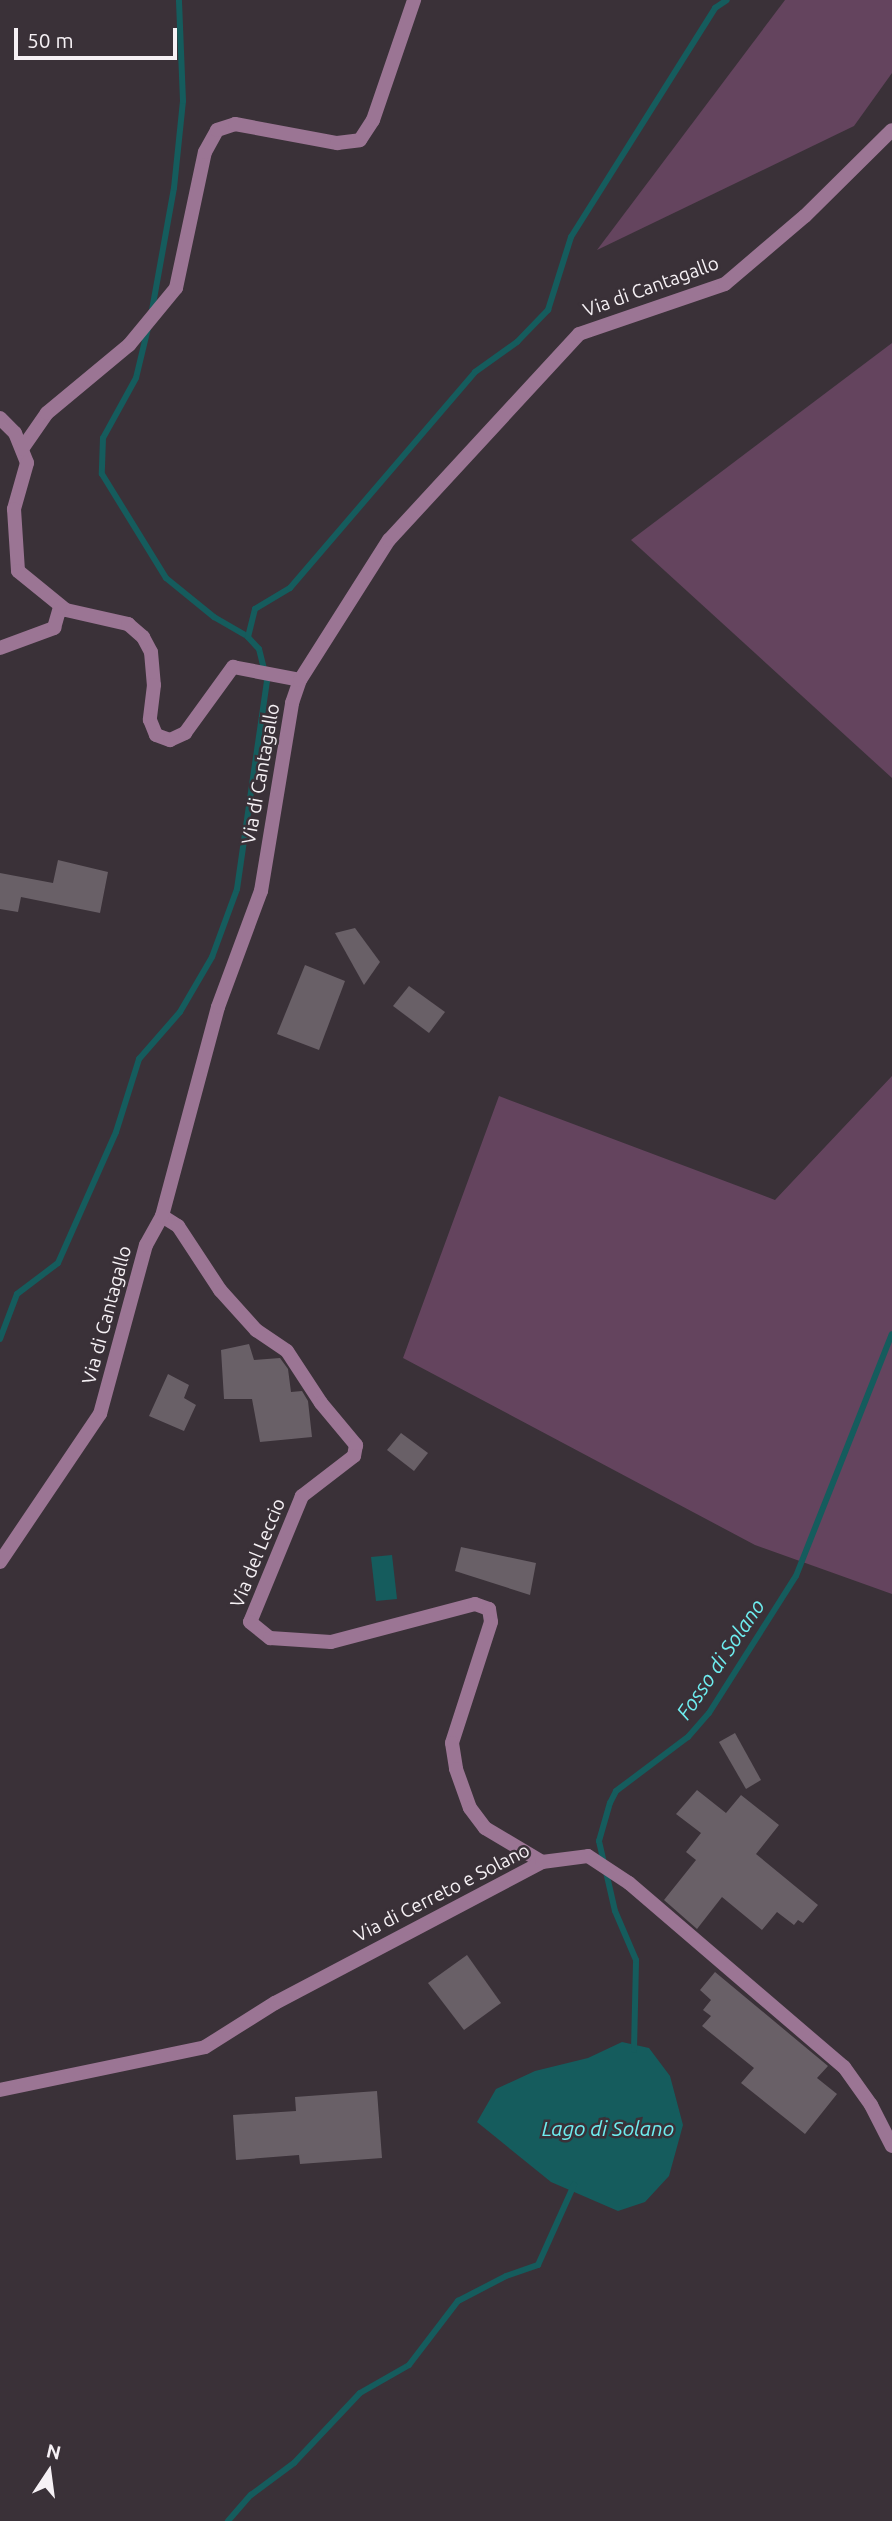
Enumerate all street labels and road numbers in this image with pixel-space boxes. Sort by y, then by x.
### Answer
street label: Via di Cantagallo [580,252,722,322]
street label: Via di Cantagallo [237,702,285,846]
street label: Via di Cantagallo [78,1243,136,1387]
street label: Via del Leccio [226,1495,290,1611]
street label: Via di Cerreto e Solano [350,1839,534,1947]

